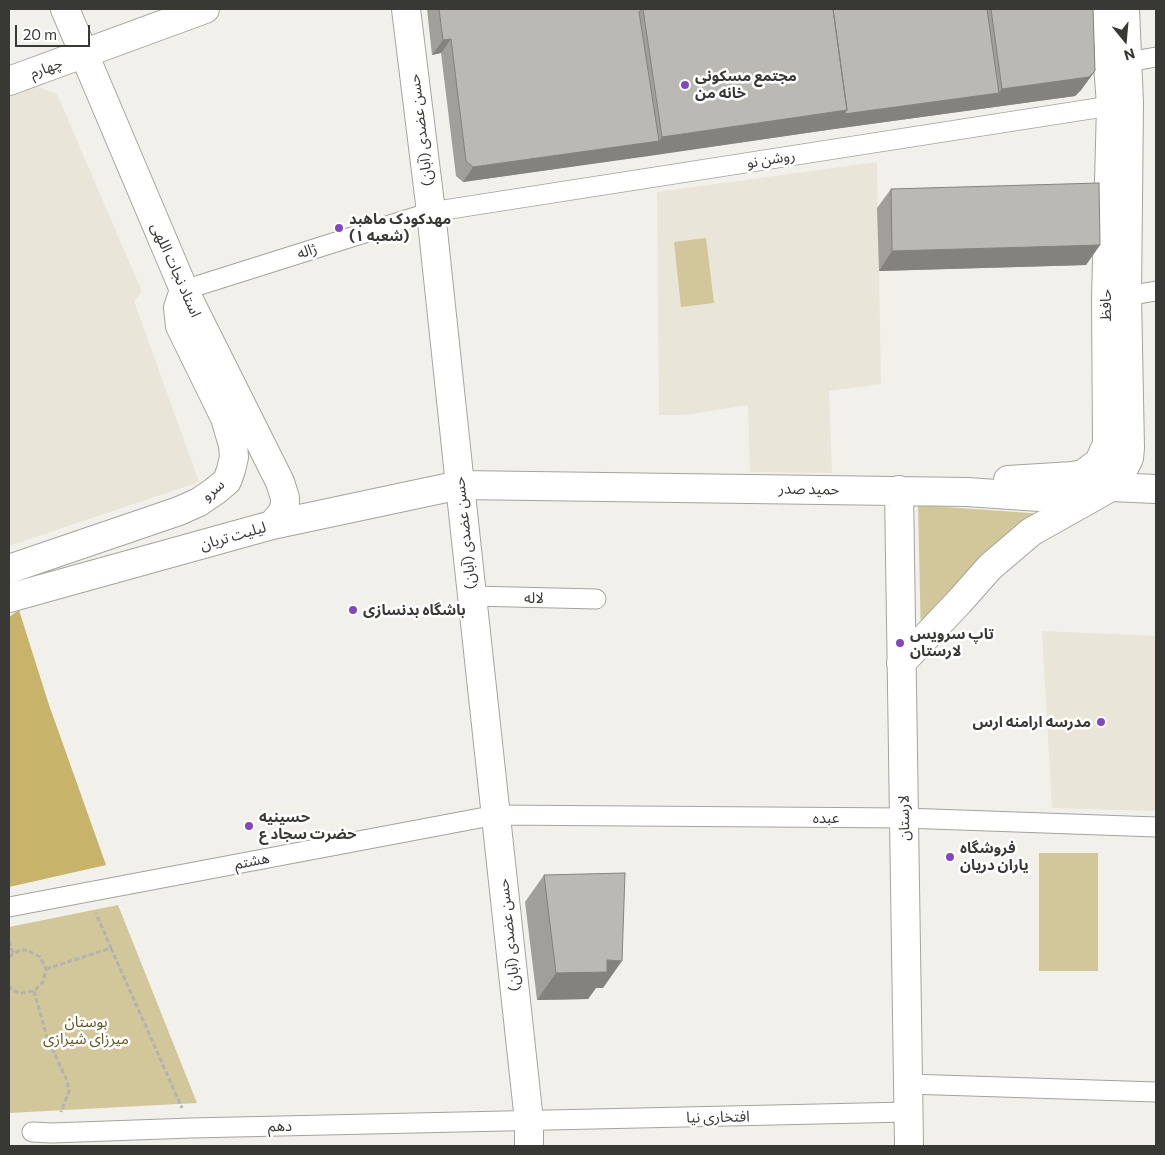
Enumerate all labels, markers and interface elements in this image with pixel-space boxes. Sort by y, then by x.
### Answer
scale bar [18,15,92,47]
north arrow [1100,15,1150,65]
text: 20 m [23,25,57,43]
text: N [1122,45,1137,64]
street label: چهارم [27,54,65,82]
place label: مجتمع مسکونی خانه من [695,67,797,102]
street label: حسن عضدی (آبان) [405,73,437,187]
marker: مجتمع مسکونی خانه من [679,79,691,91]
street label: روشن نو [745,146,797,172]
place label: مهدکودک ماهبد (شعبه ۱) [349,210,451,245]
street label: استاد نجات اللهی [147,220,205,320]
marker: مهدکودک ماهبد (شعبه ۱) [333,222,345,234]
street label: ژاله [295,239,319,263]
street label: حافظ [1097,289,1115,321]
street label: سرو [198,475,228,505]
street label: حسن عضدی (آبان) [450,476,480,590]
street label: حمید صدر [778,479,840,499]
street label: لیلیت تریان [198,518,268,554]
street label: لاله [524,589,544,607]
place label: باشگاه بدنسازی [363,601,466,619]
marker: باشگاه بدنسازی [347,604,359,616]
place label: تاپ سرویس لارستان [910,625,994,660]
marker: تاپ سرویس لارستان [894,637,906,649]
place label: مدرسه ارامنه ارس [973,713,1091,731]
marker: مدرسه ارامنه ارس [1095,716,1107,728]
street label: لارستان [895,795,913,841]
place label: حسینیه حضرت سجاد ع [259,808,356,843]
street label: عبده [813,809,839,827]
marker: حسینیه حضرت سجاد ع [243,820,255,832]
place label: فروشگاه یاران دریان [960,839,1029,874]
street label: هشتم [233,849,271,873]
marker: فروشگاه یاران دریان [944,851,956,863]
street label: حسن عضدی (آبان) [494,878,524,992]
park label: بوستان میرزای شیرازی [43,1013,129,1048]
street label: افتخاری نیا [686,1107,750,1127]
street label: دهم [268,1117,292,1135]

